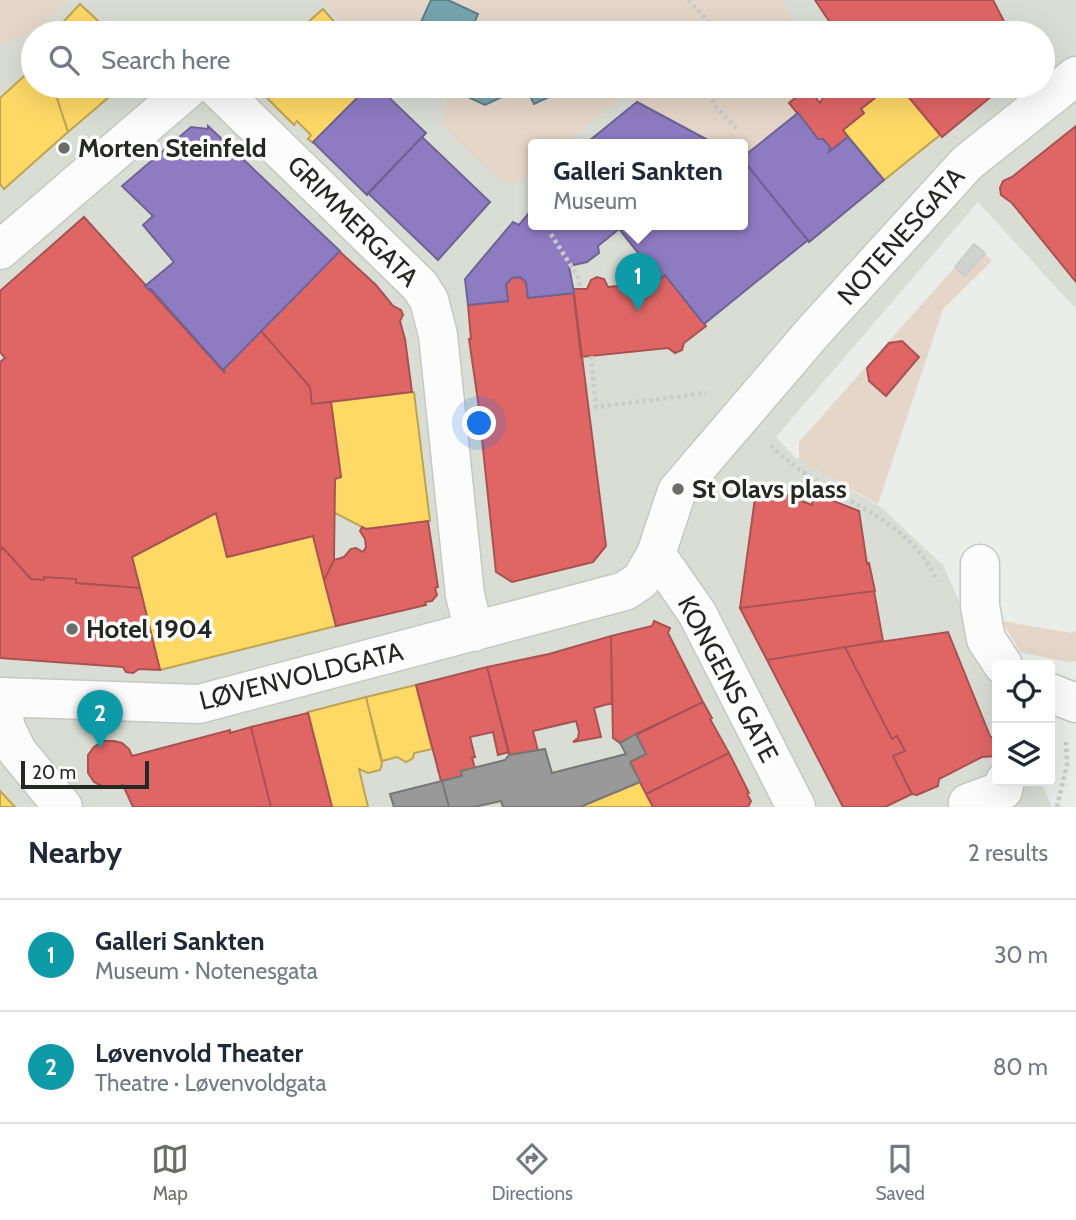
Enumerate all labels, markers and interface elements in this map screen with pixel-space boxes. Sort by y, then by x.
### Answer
search box [21,21,1055,98]
icon: search [45,41,83,79]
text: Search here [101,44,230,76]
place label: Morten Steinfeld [78,132,266,164]
popup [528,139,748,230]
marker: Morten Steinfeld [56,140,72,156]
street label: GRIMMERGATA [281,149,425,293]
text: Galleri Sankten [553,155,723,187]
street label: NOTENESGATA [831,160,971,312]
text: Museum [553,187,637,215]
pin: 1 [615,253,661,311]
your location [462,406,496,440]
place label: St Olavs plass [692,473,847,505]
marker: St Olavs plass [670,481,686,497]
street label: KONGENS GATE [671,590,785,768]
place label: Hotel 1904 [86,613,213,645]
marker: Hotel 1904 [64,621,80,637]
street label: LØVENVOLDGATA [196,635,406,717]
map controls [992,660,1055,786]
button: locate [992,660,1055,723]
pin: 2 [77,690,123,748]
button: layers [992,723,1055,786]
scale bar [21,758,149,790]
text: 20 m [32,761,76,784]
text: Nearby [28,834,122,871]
text: 2 results [968,839,1048,867]
text: Galleri Sankten [95,925,265,957]
text: 1 [47,941,55,969]
text: 30 m [994,941,1048,969]
text: Museum · Notenesgata [95,957,318,985]
text: Løvenvold Theater [95,1037,303,1069]
text: 2 [45,1053,57,1081]
text: 80 m [993,1053,1048,1081]
text: Theatre · Løvenvoldgata [95,1069,327,1097]
tab: Map [151,1140,189,1205]
tab: Directions [492,1140,573,1205]
tab: Saved [875,1140,925,1205]

